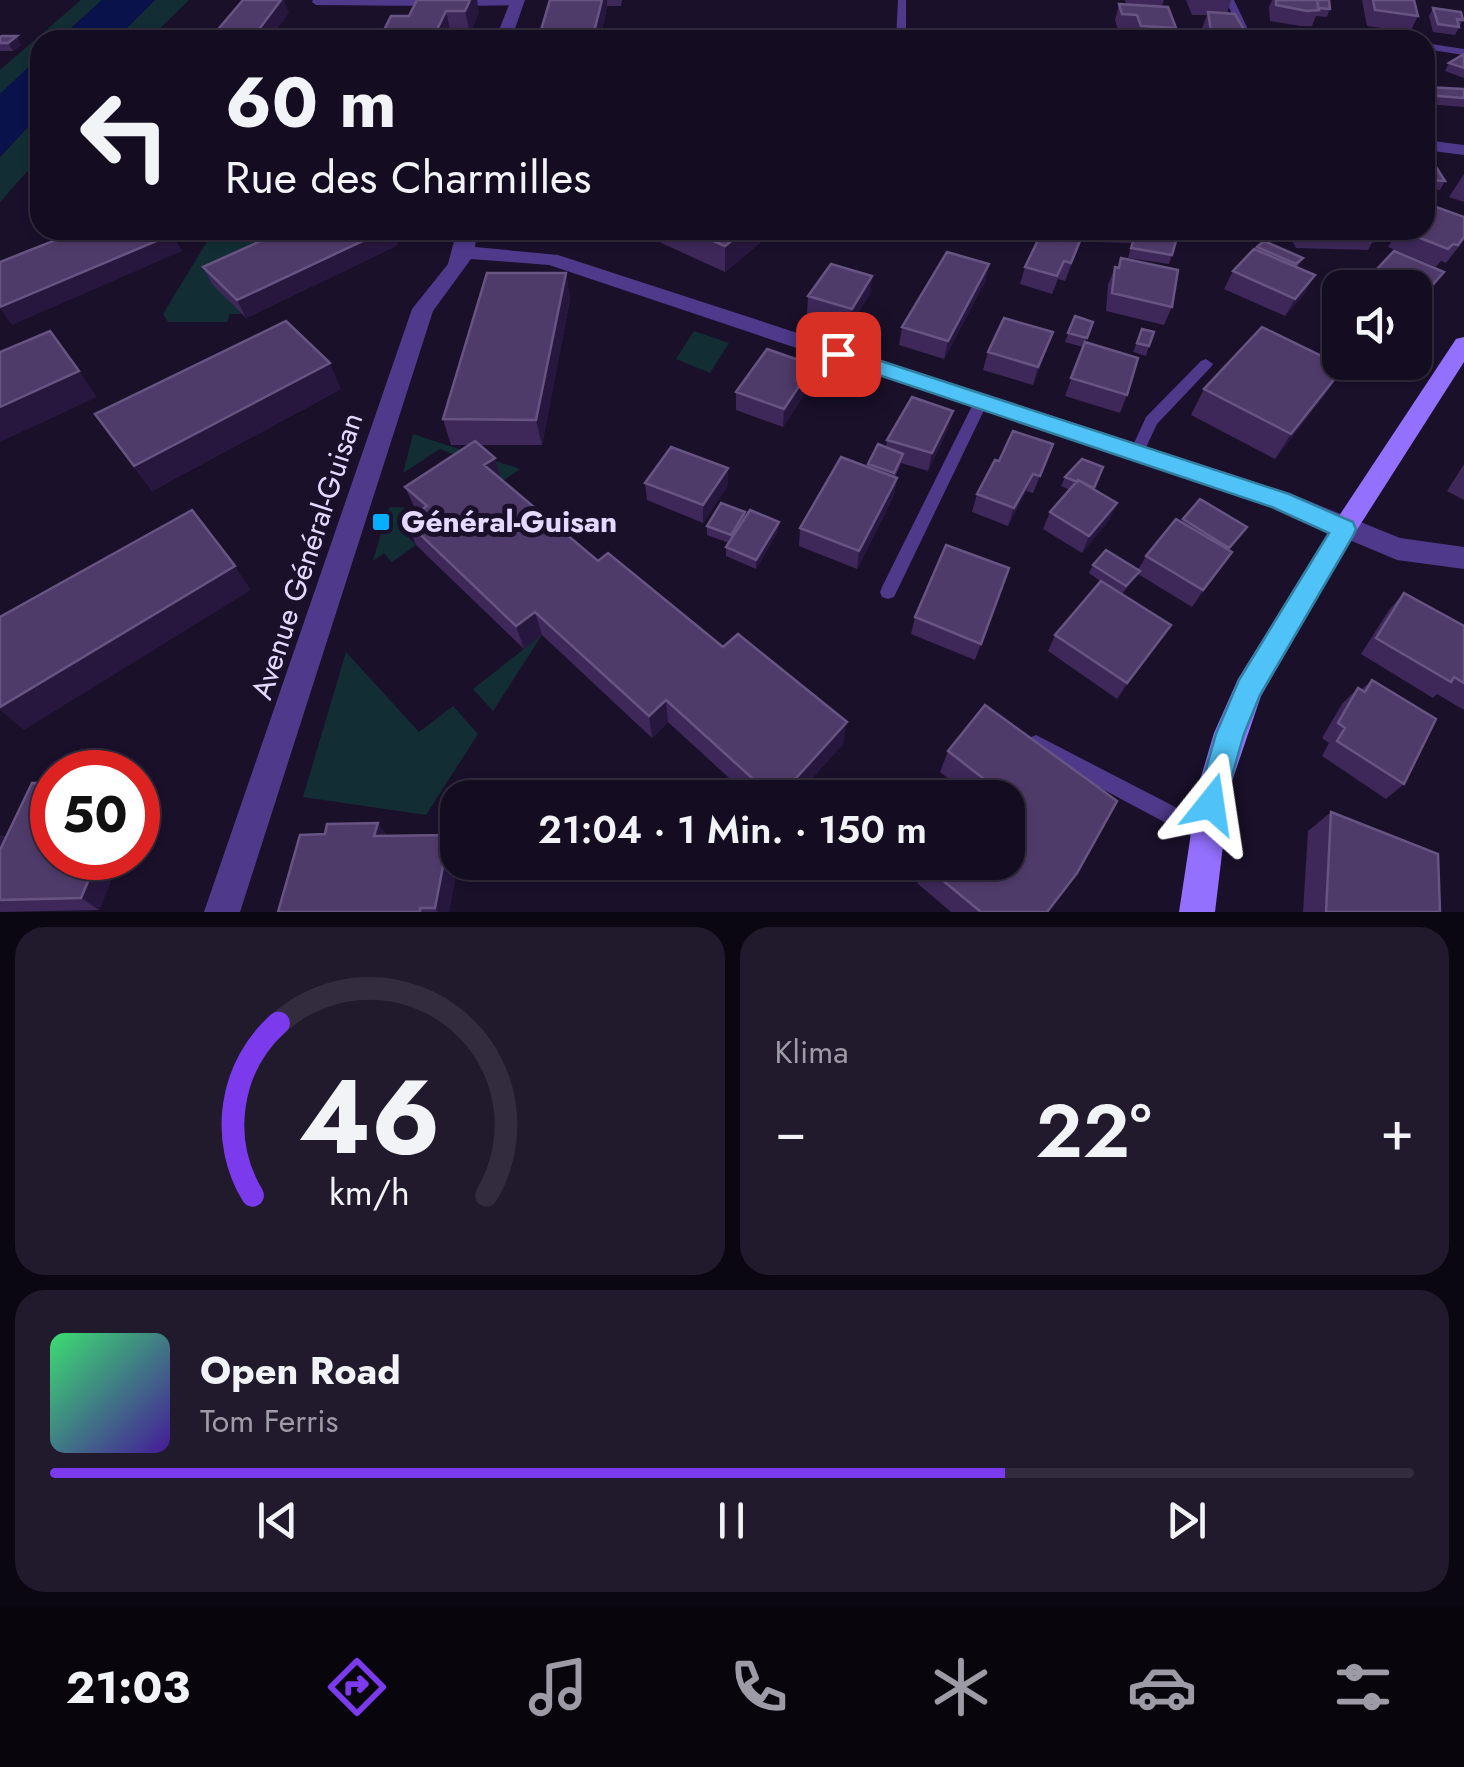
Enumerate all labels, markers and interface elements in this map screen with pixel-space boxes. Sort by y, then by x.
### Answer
text: 60 m [225,52,397,153]
icon: left [60,70,190,200]
text: Rue des Charmilles [225,145,591,210]
map controls [1322,270,1432,380]
button: sound [1322,270,1432,380]
pin [796,312,881,397]
icon: arrive [811,327,866,382]
street label: Avenue Général-Guisan [240,407,373,705]
place label: Général-Guisan [401,500,617,543]
marker: Général-Guisan [370,511,392,533]
speed limit sign: 50 [30,750,160,880]
position arrow [1159,752,1263,856]
text: 21:04 · 1 Min. · 150 m [538,802,927,857]
text: Klima [775,1029,849,1075]
text: 46 [299,1042,441,1192]
text: 22° [1035,1077,1152,1185]
text: − [775,1091,807,1171]
text: + [1380,1091,1414,1171]
text: km/h [329,1167,410,1218]
text: Open Road [200,1343,401,1398]
text: Tom Ferris [200,1398,338,1444]
icon: previous [250,1493,305,1548]
icon: pause [704,1493,759,1548]
icon: next [1159,1493,1214,1548]
icon: directions [322,1652,392,1722]
icon: music [523,1652,593,1722]
icon: phone [724,1652,794,1722]
icon: climate [926,1652,996,1722]
icon: car [1127,1652,1197,1722]
icon: filters [1328,1652,1398,1722]
text: 21:03 [66,1655,190,1720]

